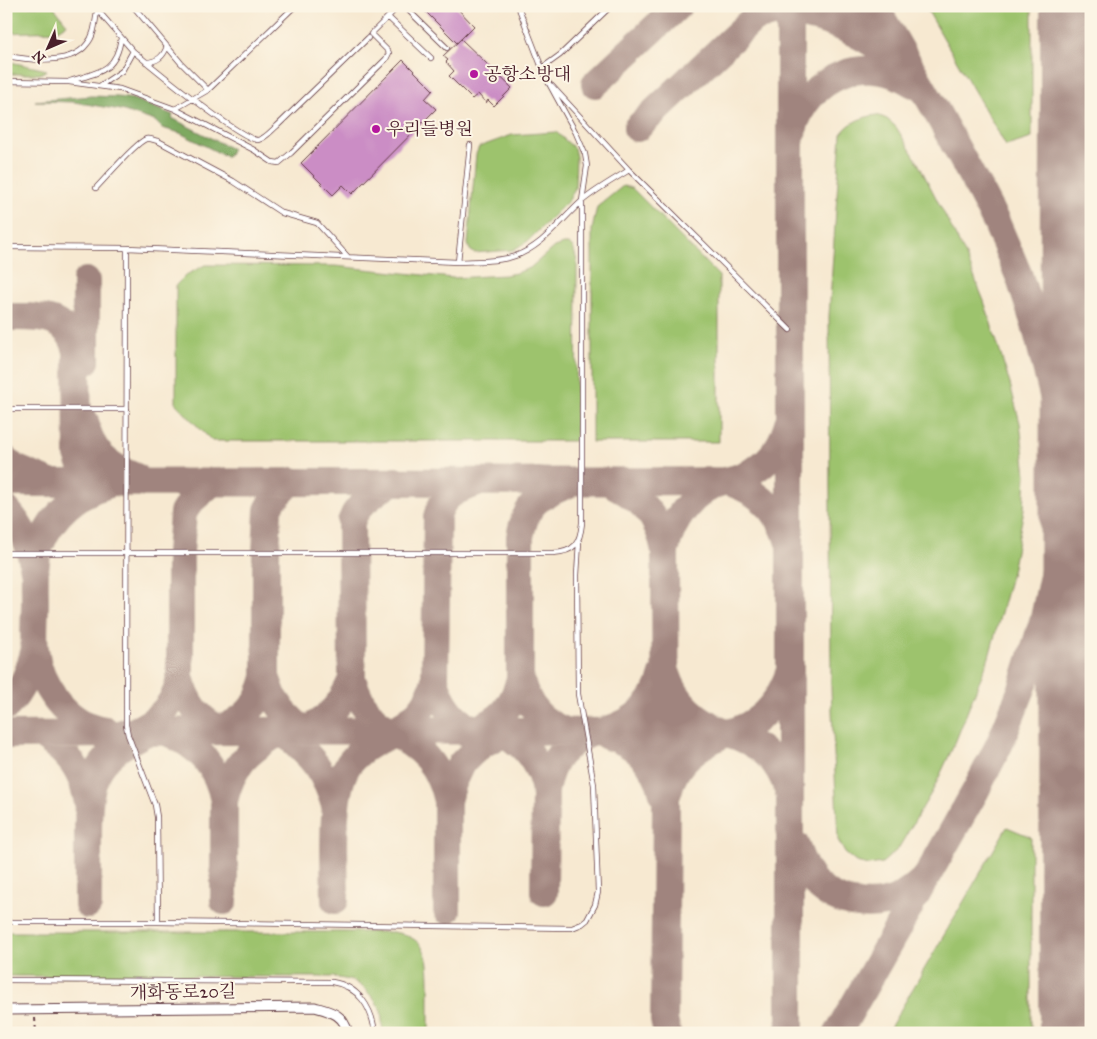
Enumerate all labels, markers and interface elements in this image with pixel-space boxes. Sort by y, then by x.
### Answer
north arrow [22,22,72,72]
text: N [29,47,49,67]
place label: 공항소방대 [484,63,571,85]
marker: 공항소방대 [468,68,480,80]
place label: 우리들병원 [386,118,473,140]
marker: 우리들병원 [370,123,382,135]
street label: 개화동로20길 [130,980,236,1004]

